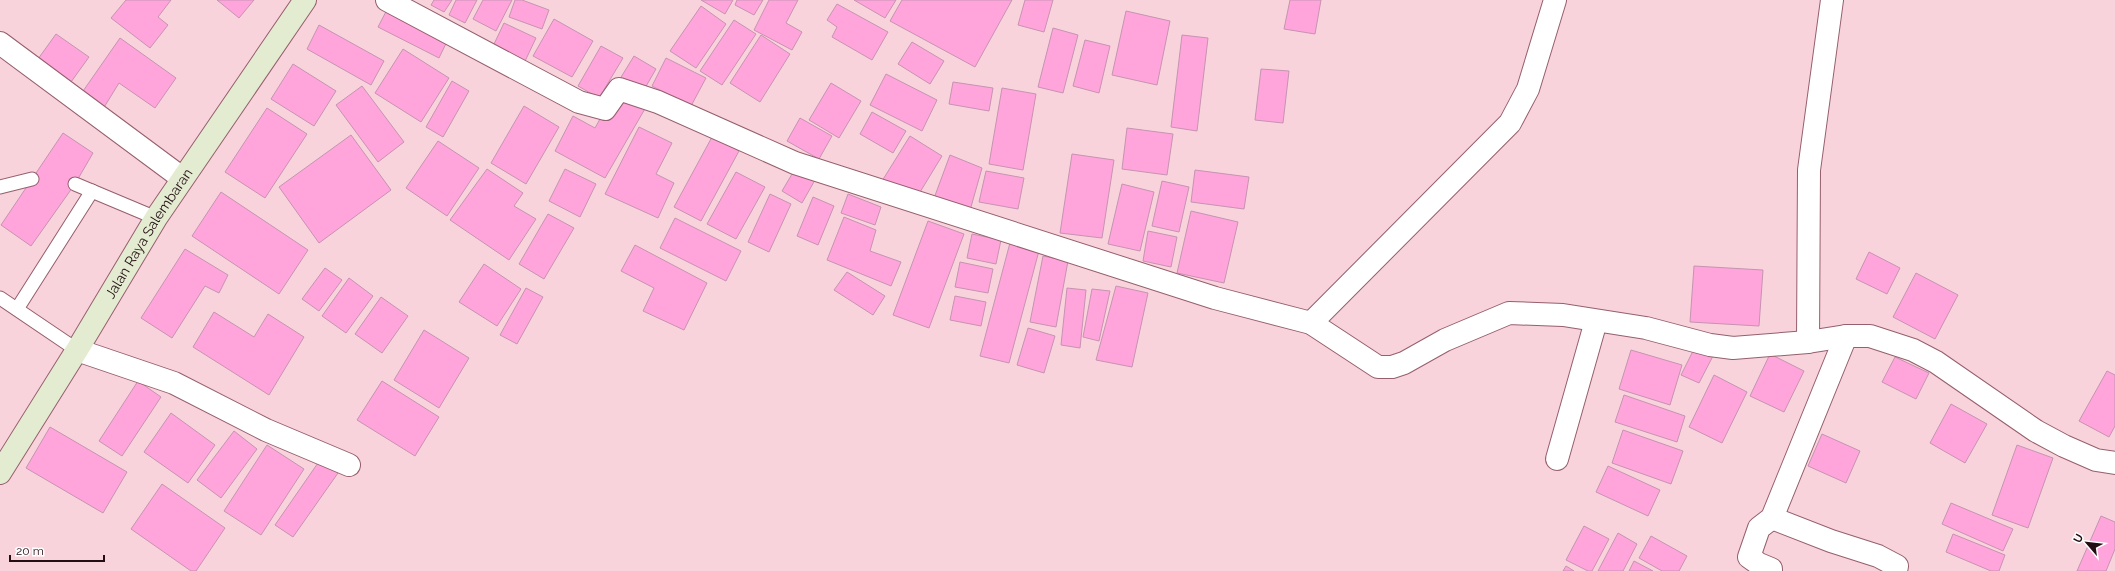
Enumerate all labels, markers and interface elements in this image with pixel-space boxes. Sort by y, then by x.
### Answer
street label: Jalan Raya Salembaran [102,165,196,301]
north arrow [2067,523,2107,563]
text: U [2071,532,2086,545]
scale bar [10,537,104,563]
text: 20 m [16,544,44,558]

